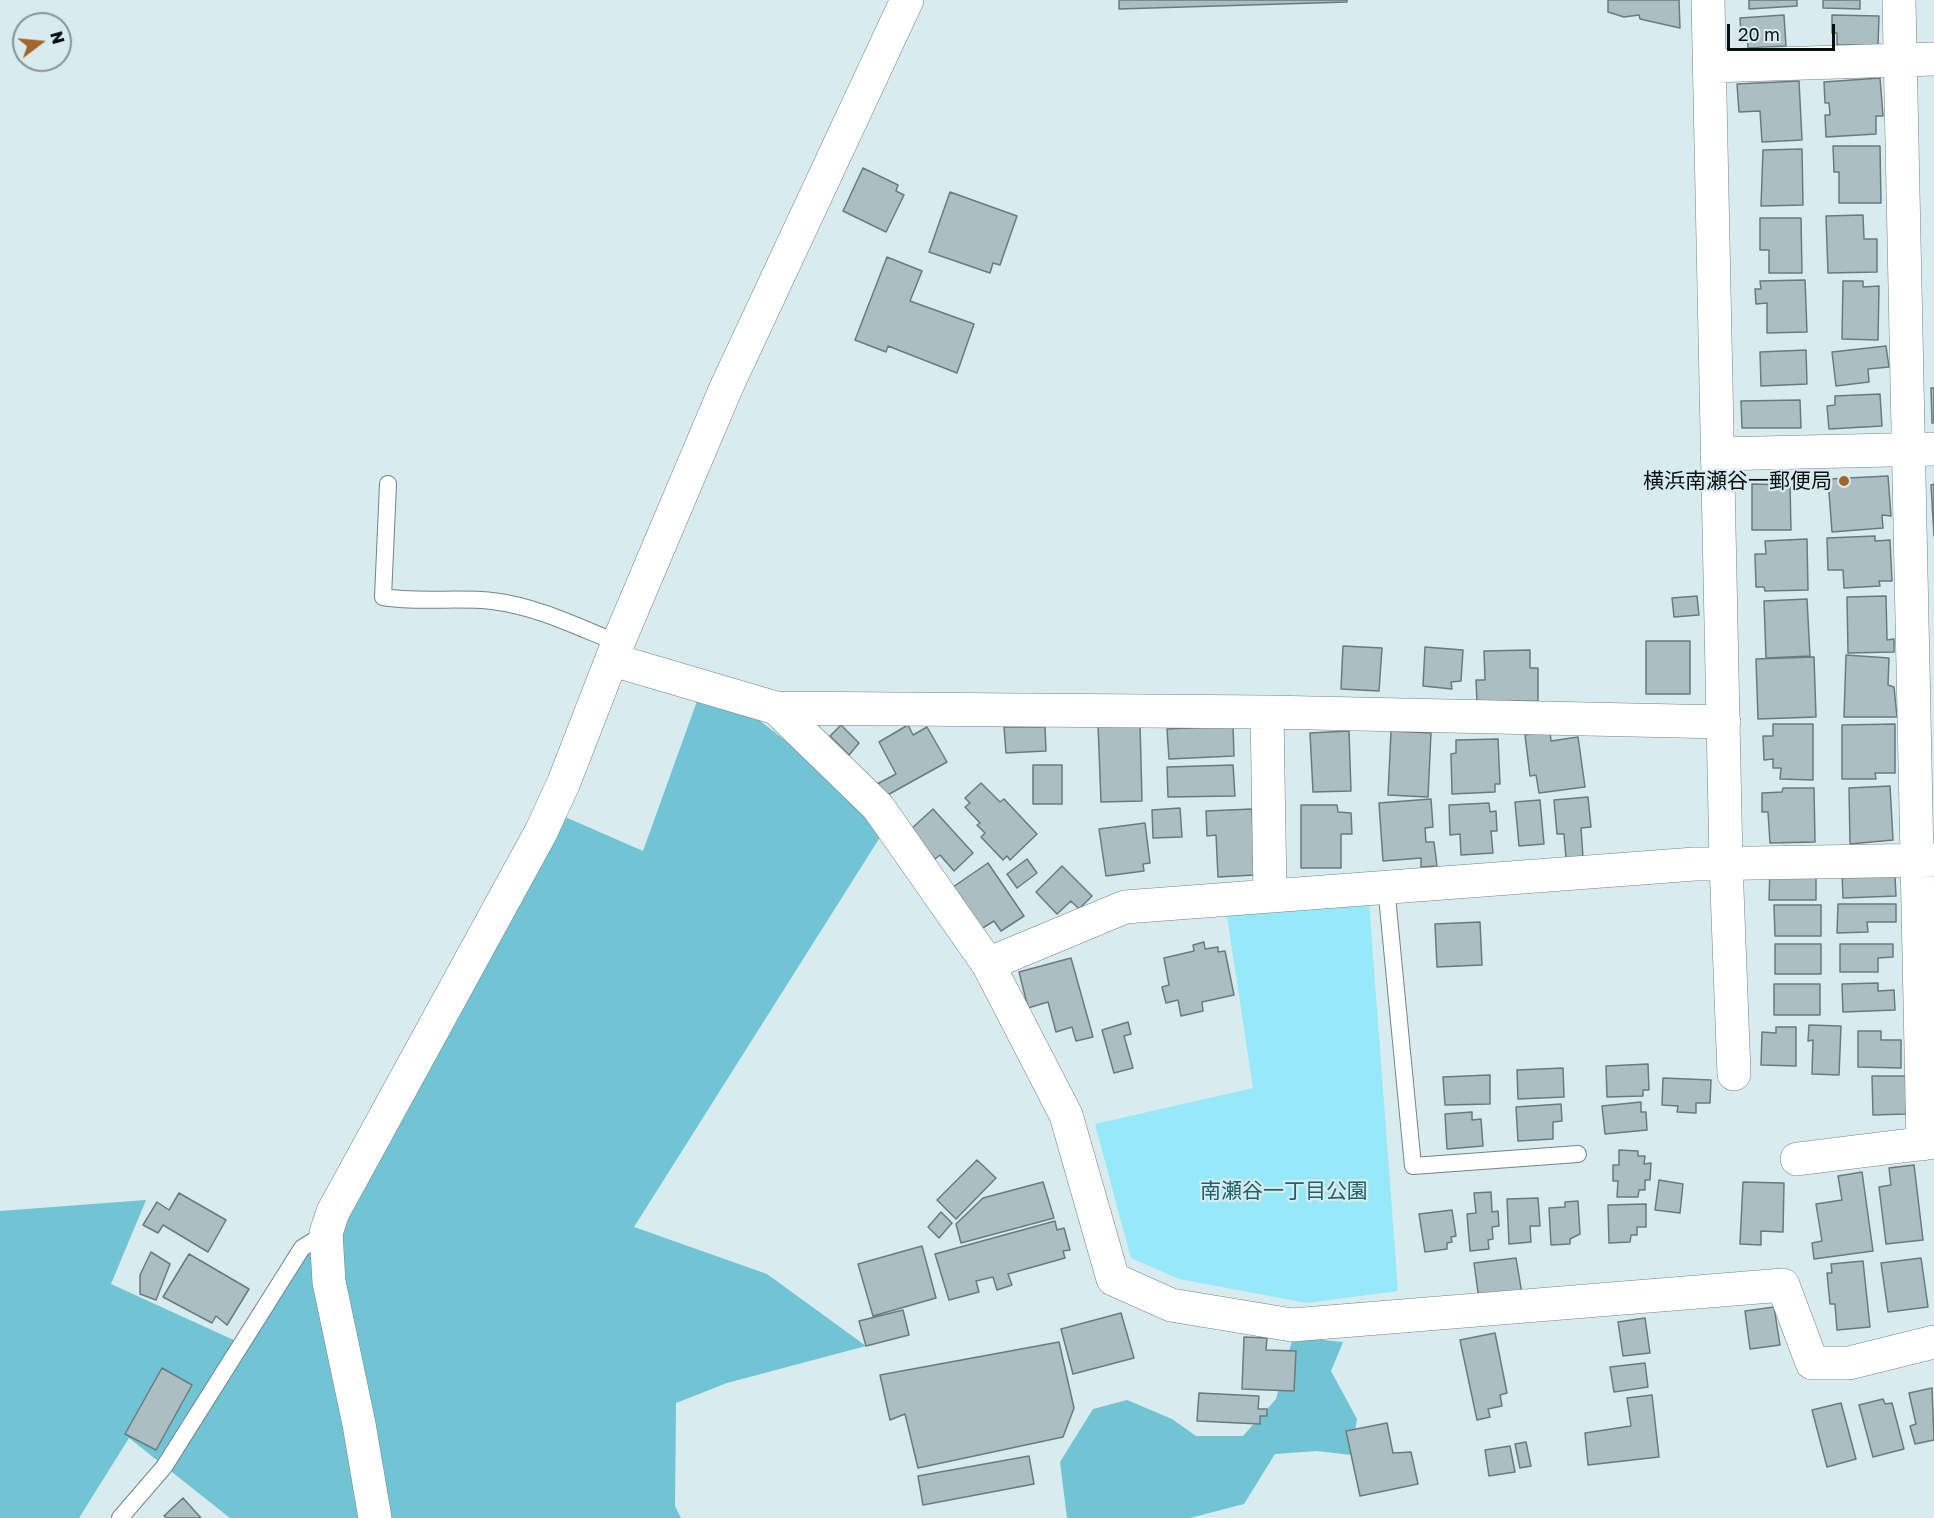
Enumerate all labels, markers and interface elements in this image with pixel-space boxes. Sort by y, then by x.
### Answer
north arrow [12,12,72,72]
scale bar [1730,12,1838,50]
text: 20 m [1738,23,1780,45]
text: N [46,29,69,46]
place label: 横浜南瀬谷一郵便局 [1643,468,1832,494]
marker: 横浜南瀬谷一郵便局 [1837,474,1851,488]
park label: 南瀬谷一丁目公園 [1200,1178,1368,1204]

